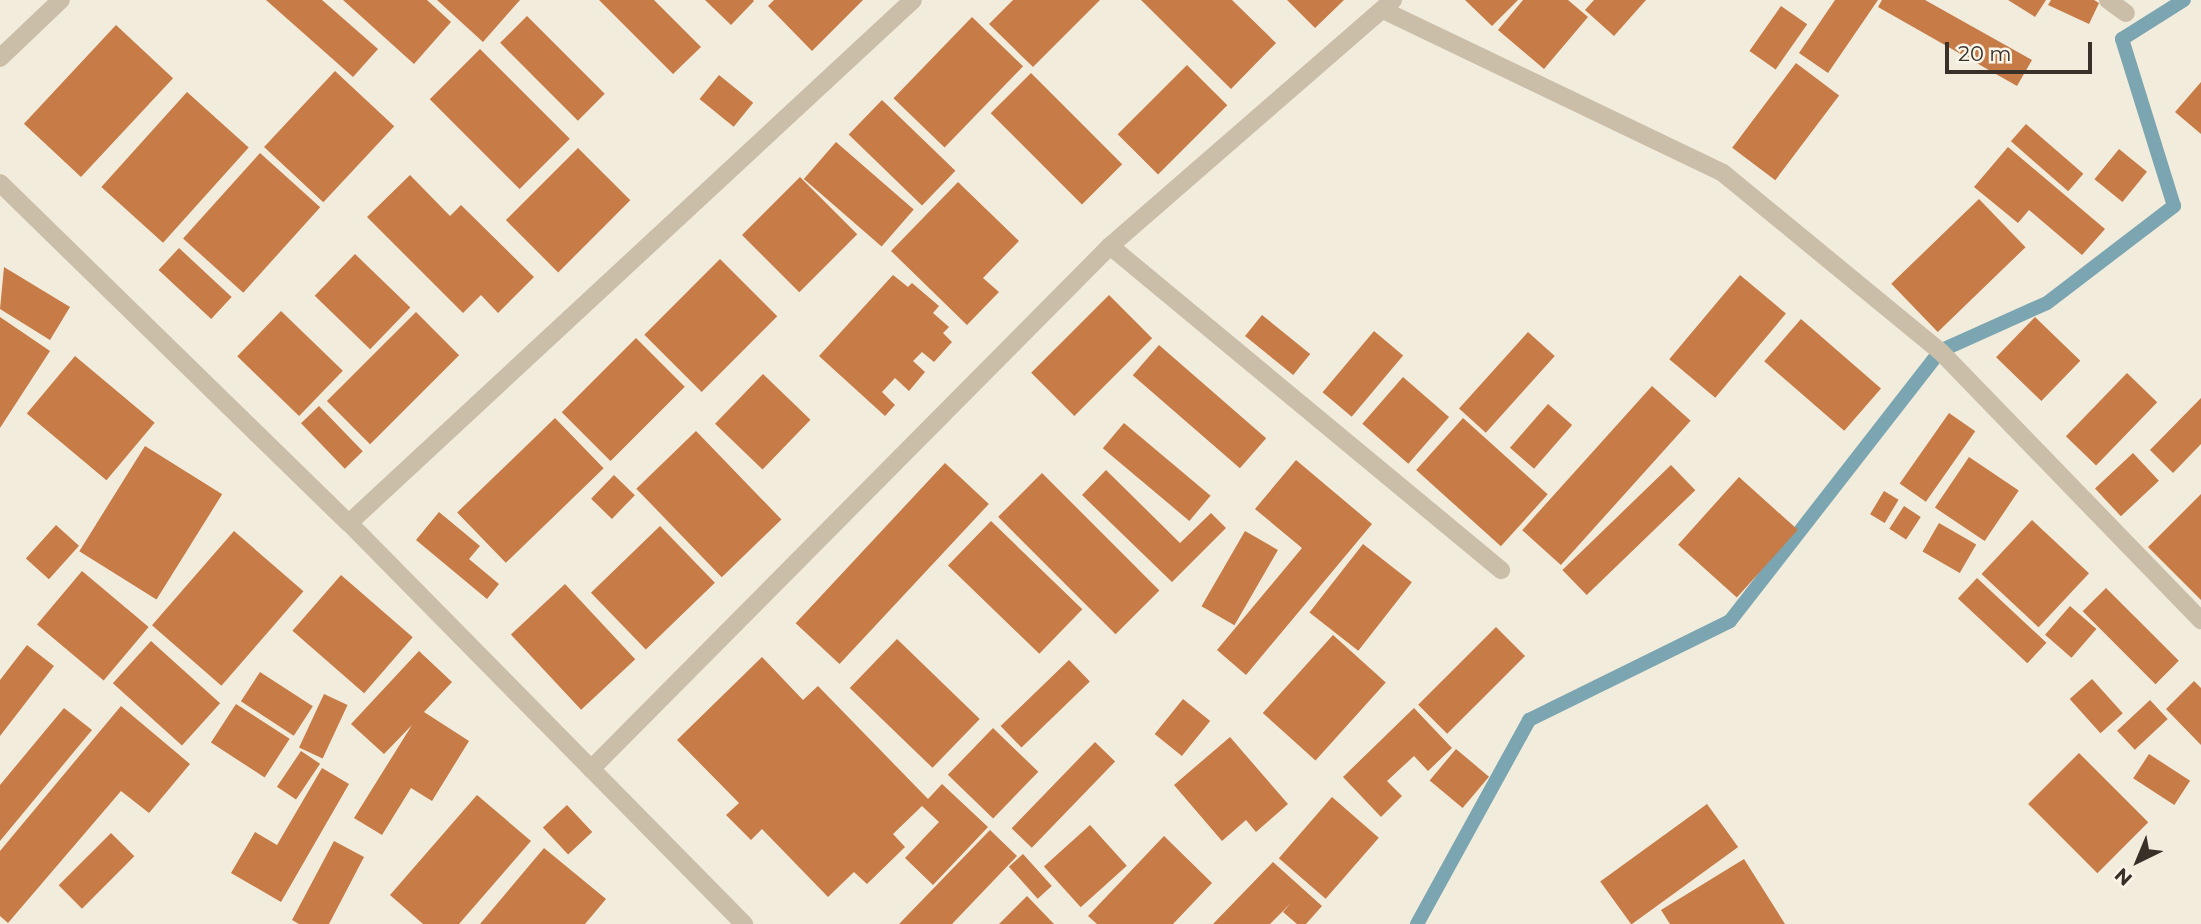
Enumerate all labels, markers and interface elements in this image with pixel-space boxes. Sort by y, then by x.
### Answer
scale bar [1949,28,2096,72]
text: 20 m [1958,41,2012,66]
north arrow [2103,826,2173,896]
text: N [2110,863,2137,890]

